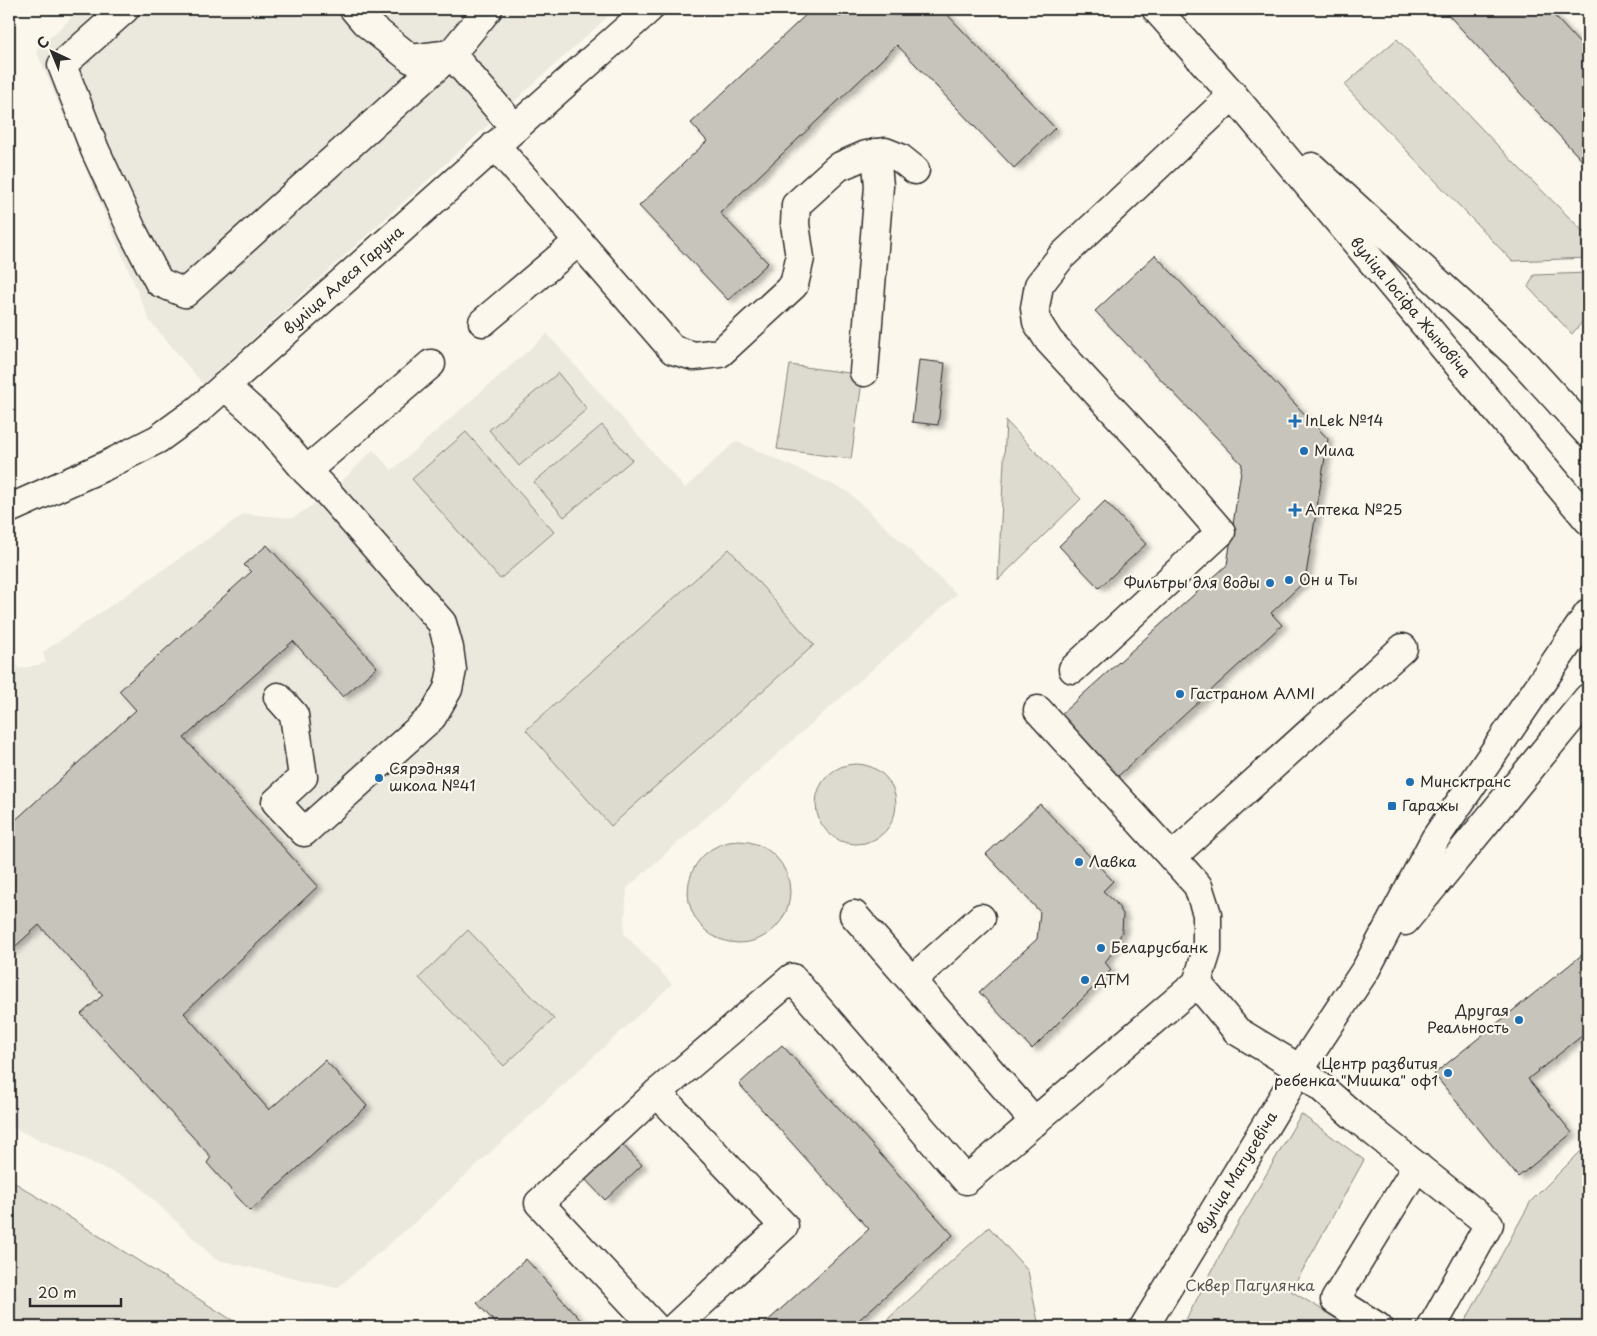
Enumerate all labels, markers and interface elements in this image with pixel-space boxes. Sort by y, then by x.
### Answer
north arrow [28,28,78,78]
text: С [32,31,54,53]
street label: вуліца Алеся Гаруна [277,219,408,339]
street label: вуліца Іосіфа Жыновіча [1346,231,1478,383]
place label: InLek №14 [1305,408,1384,431]
marker: InLek №14 [1289,415,1301,427]
place label: Мила [1314,438,1355,461]
marker: Мила [1298,445,1310,457]
place label: Аптека №25 [1305,497,1402,520]
marker: Аптека №25 [1289,504,1301,516]
place label: Он и Ты [1299,567,1358,590]
place label: Фильтры для воды [1124,570,1260,593]
marker: Он и Ты [1283,574,1295,586]
marker: Фильтры для воды [1264,577,1276,589]
place label: Гастраном АЛМІ [1190,681,1315,704]
marker: Гастраном АЛМІ [1174,688,1186,700]
place label: Сярэдняя школа №41 [389,756,476,796]
place label: Минсктранс [1420,769,1511,792]
marker: Сярэдняя школа №41 [373,772,385,784]
marker: Минсктранс [1404,776,1416,788]
place label: Гаражы [1402,793,1459,816]
marker: Гаражы [1386,800,1398,812]
place label: Лавка [1089,849,1137,872]
marker: Лавка [1073,856,1085,868]
place label: Беларусбанк [1111,935,1208,958]
marker: Беларусбанк [1095,942,1107,954]
place label: ДТМ [1094,967,1130,990]
marker: ДТМ [1079,974,1091,986]
place label: Другая Реальность [1427,998,1509,1038]
marker: Другая Реальность [1513,1014,1525,1026]
place label: Центр развития ребенка "Мишка" оф1 [1274,1051,1438,1091]
marker: Центр развития ребенка "Мишка" оф1 [1442,1067,1454,1079]
street label: вуліца Матусевіча [1190,1106,1282,1238]
park label: Сквер Пагулянка [1185,1273,1315,1296]
scale bar [30,1276,121,1308]
text: 20 m [38,1280,77,1303]

